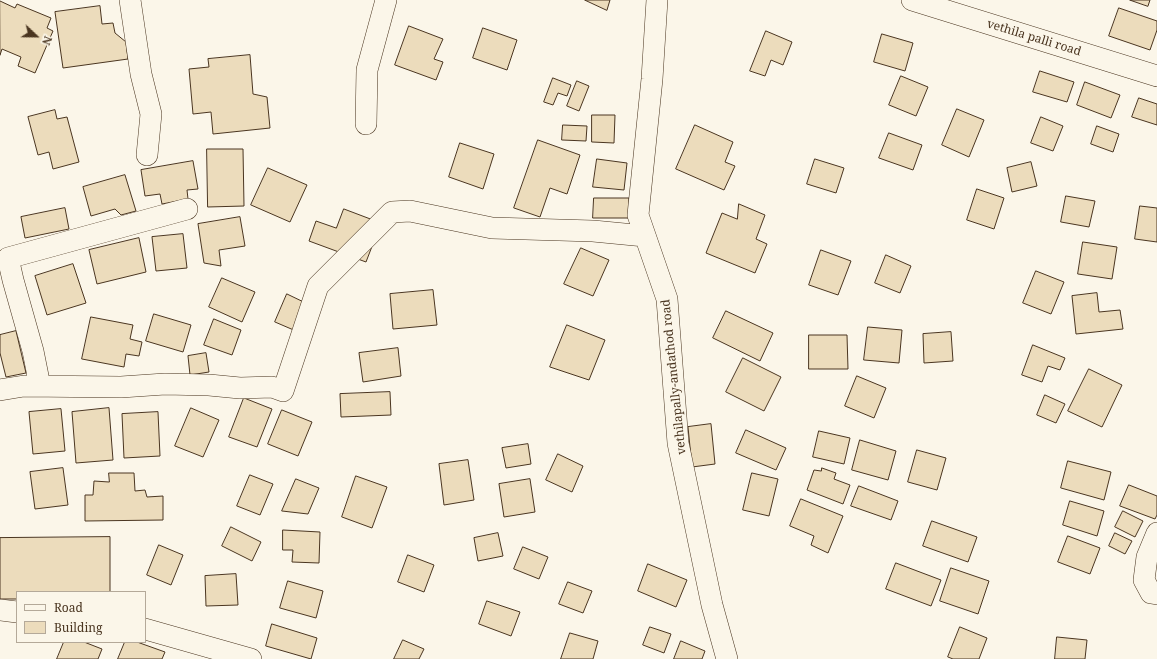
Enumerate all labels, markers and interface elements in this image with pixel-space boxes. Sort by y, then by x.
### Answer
north arrow [16,16,56,56]
street label: vethila palli road [985,17,1083,59]
text: N [39,34,56,48]
street label: vethilapally-andathod road [659,299,689,455]
legend [16,591,146,643]
text: Road [54,599,83,616]
text: Building [54,619,102,636]

